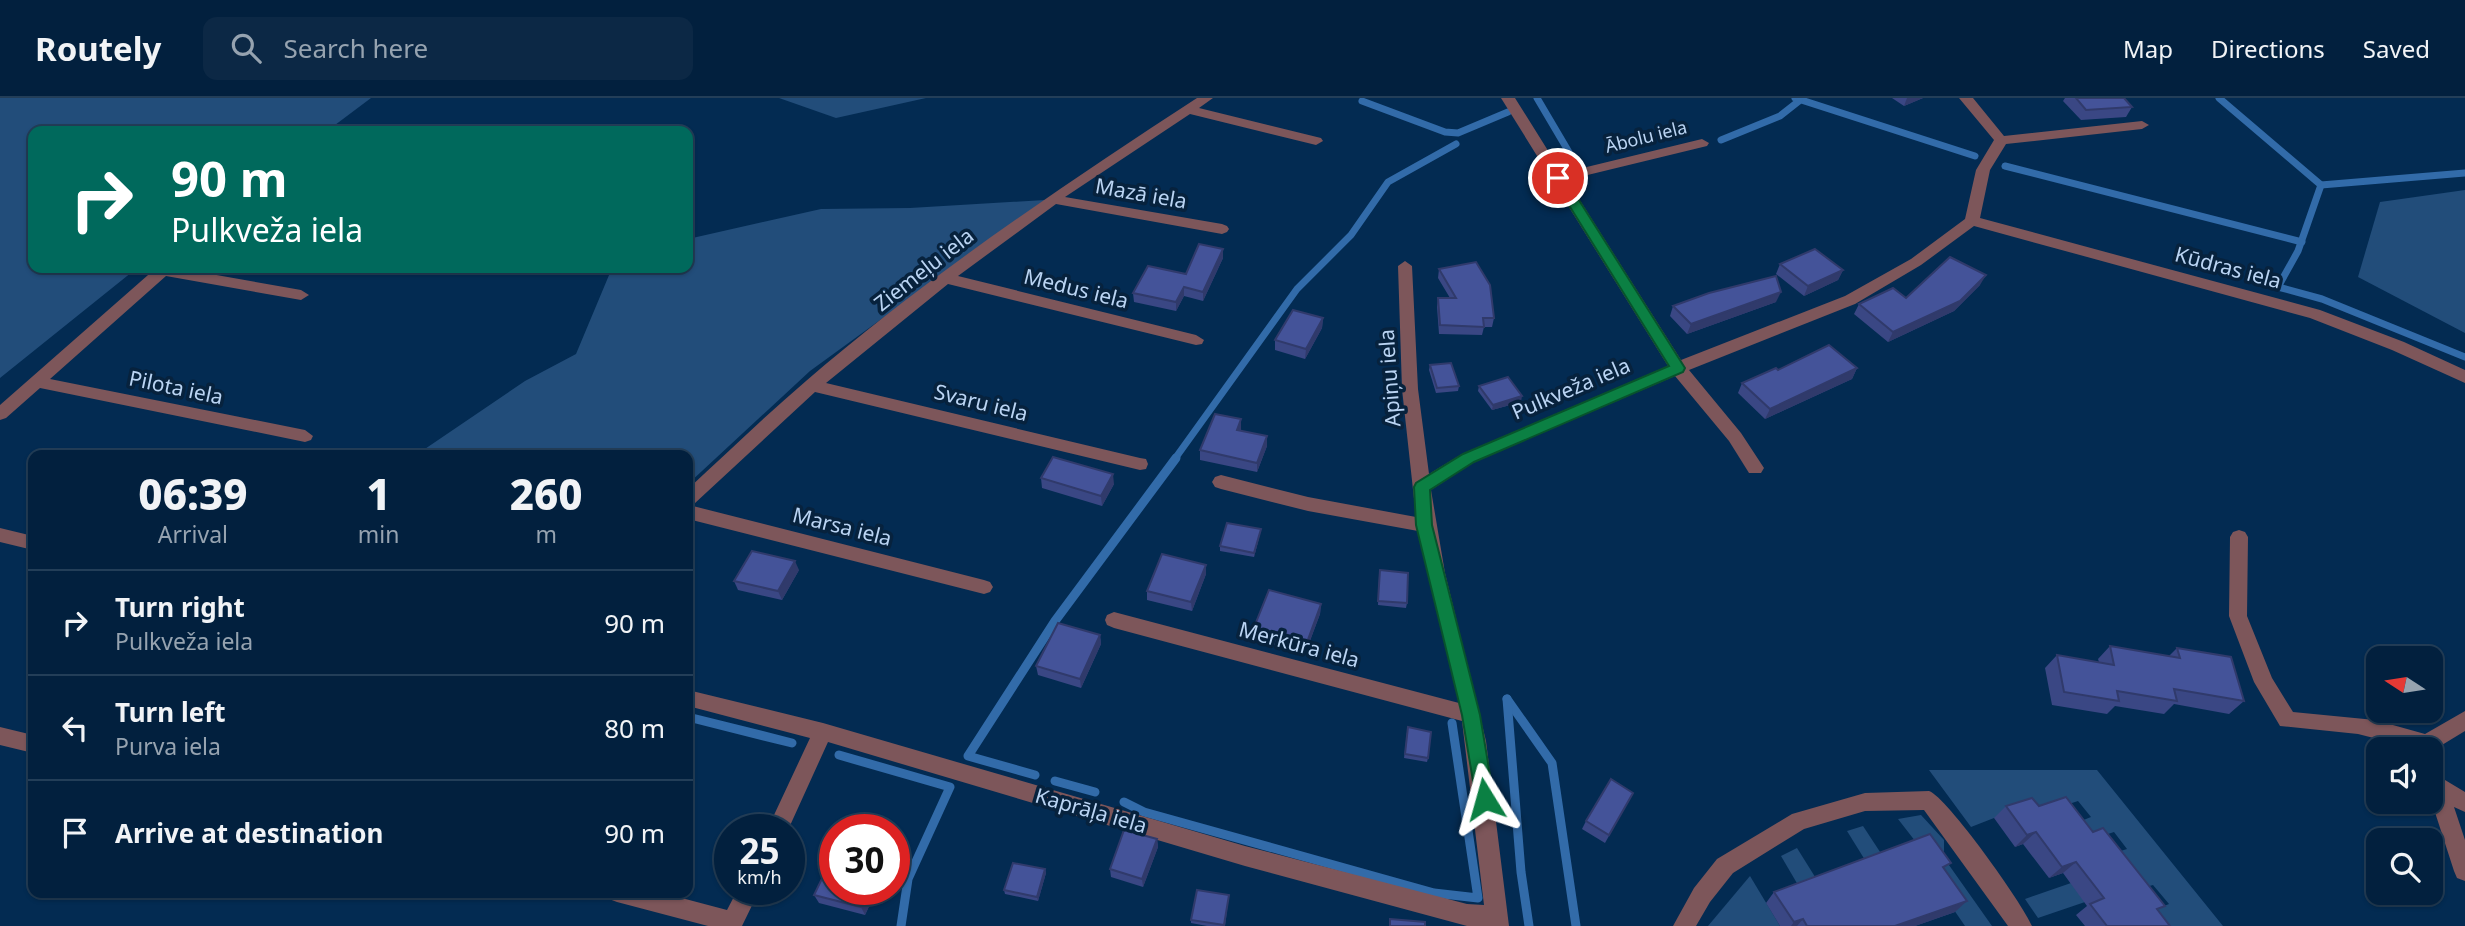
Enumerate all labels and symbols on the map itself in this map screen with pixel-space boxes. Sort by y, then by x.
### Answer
street label: Ābolu iela [1602,114,1689,158]
pin [1528,148,1588,208]
street label: Mazā iela [1093,171,1189,215]
street label: Ziemeļu iela [868,222,979,317]
street label: Kūdras iela [2172,239,2284,295]
street label: Medus iela [1021,262,1131,315]
street label: Apiņu iela [1372,328,1406,428]
street label: Pulkveža iela [1507,351,1634,426]
street label: Pilota iela [127,363,226,411]
street label: Svaru iela [931,377,1031,427]
street label: Marsa iela [790,500,895,552]
street label: Merkūra iela [1236,615,1363,674]
north arrow [2366,646,2443,723]
position arrow [1448,762,1522,836]
street label: Kaprāļa iela [1032,781,1150,839]
speed limit sign: 30 [819,814,910,905]

